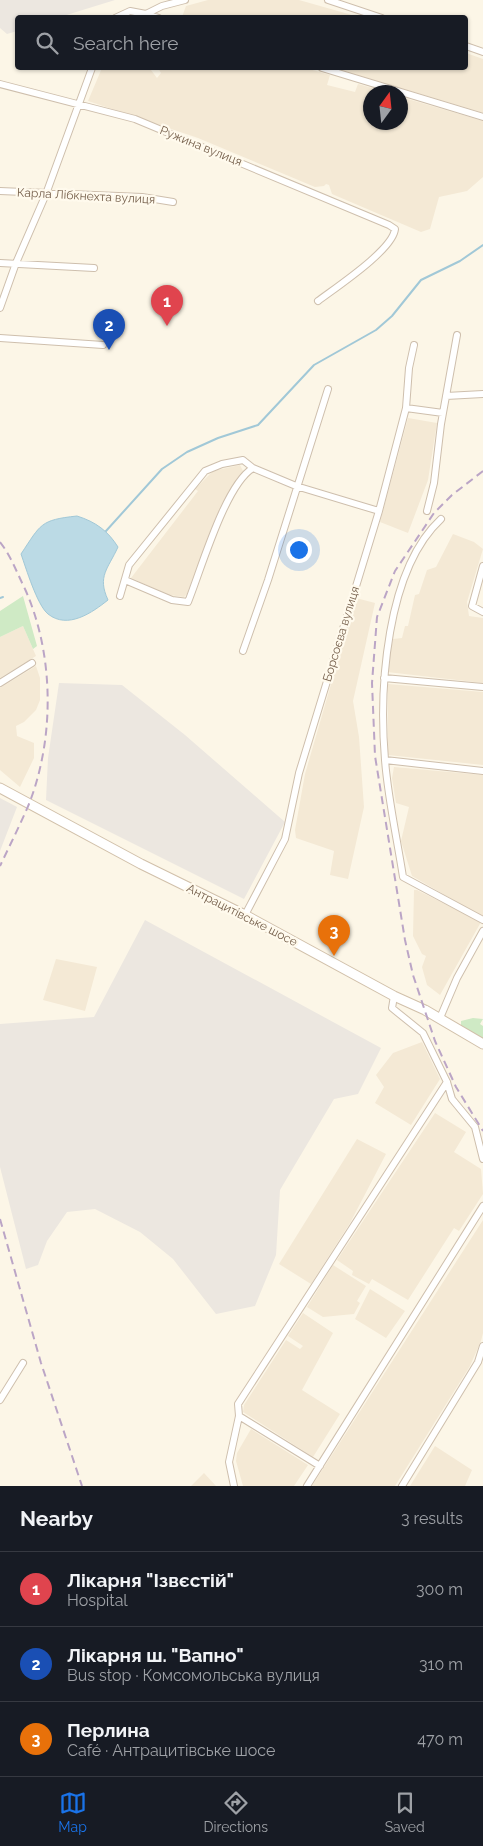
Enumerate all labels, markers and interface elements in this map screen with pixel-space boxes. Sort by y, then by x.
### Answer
search box [15,15,468,70]
icon: search [33,29,61,57]
text: Search here [73,32,179,54]
north arrow [363,85,408,130]
street label: Ружина вулиця [158,123,244,169]
street label: Карла Лібкнехта вулиця [17,185,155,207]
pin: 1 [151,285,183,326]
pin: 2 [93,309,125,350]
your location [286,537,312,563]
street label: Борсоєва вулиця [320,585,362,683]
street label: Антрацитівське шосе [184,881,300,949]
pin: 3 [318,915,350,956]
text: Nearby [20,1506,93,1531]
text: 3 results [401,1509,463,1528]
text: Лікарня "Ізвєстій" [67,1569,234,1591]
text: 1 [32,1580,40,1599]
text: 300 m [416,1580,463,1599]
text: Hospital [67,1591,128,1610]
text: Лікарня ш. "Вапно" [67,1644,244,1666]
text: 2 [31,1655,41,1674]
text: 310 m [419,1655,463,1674]
text: Bus stop · Комсомольська вулиця [67,1666,320,1685]
text: Перлина [67,1719,150,1741]
text: 3 [32,1730,40,1749]
text: 470 m [417,1730,463,1749]
text: Café · Антрацитівське шосе [67,1741,275,1760]
tab: Map [58,1789,87,1835]
tab: Directions [203,1789,268,1835]
tab: Saved [385,1789,425,1835]

